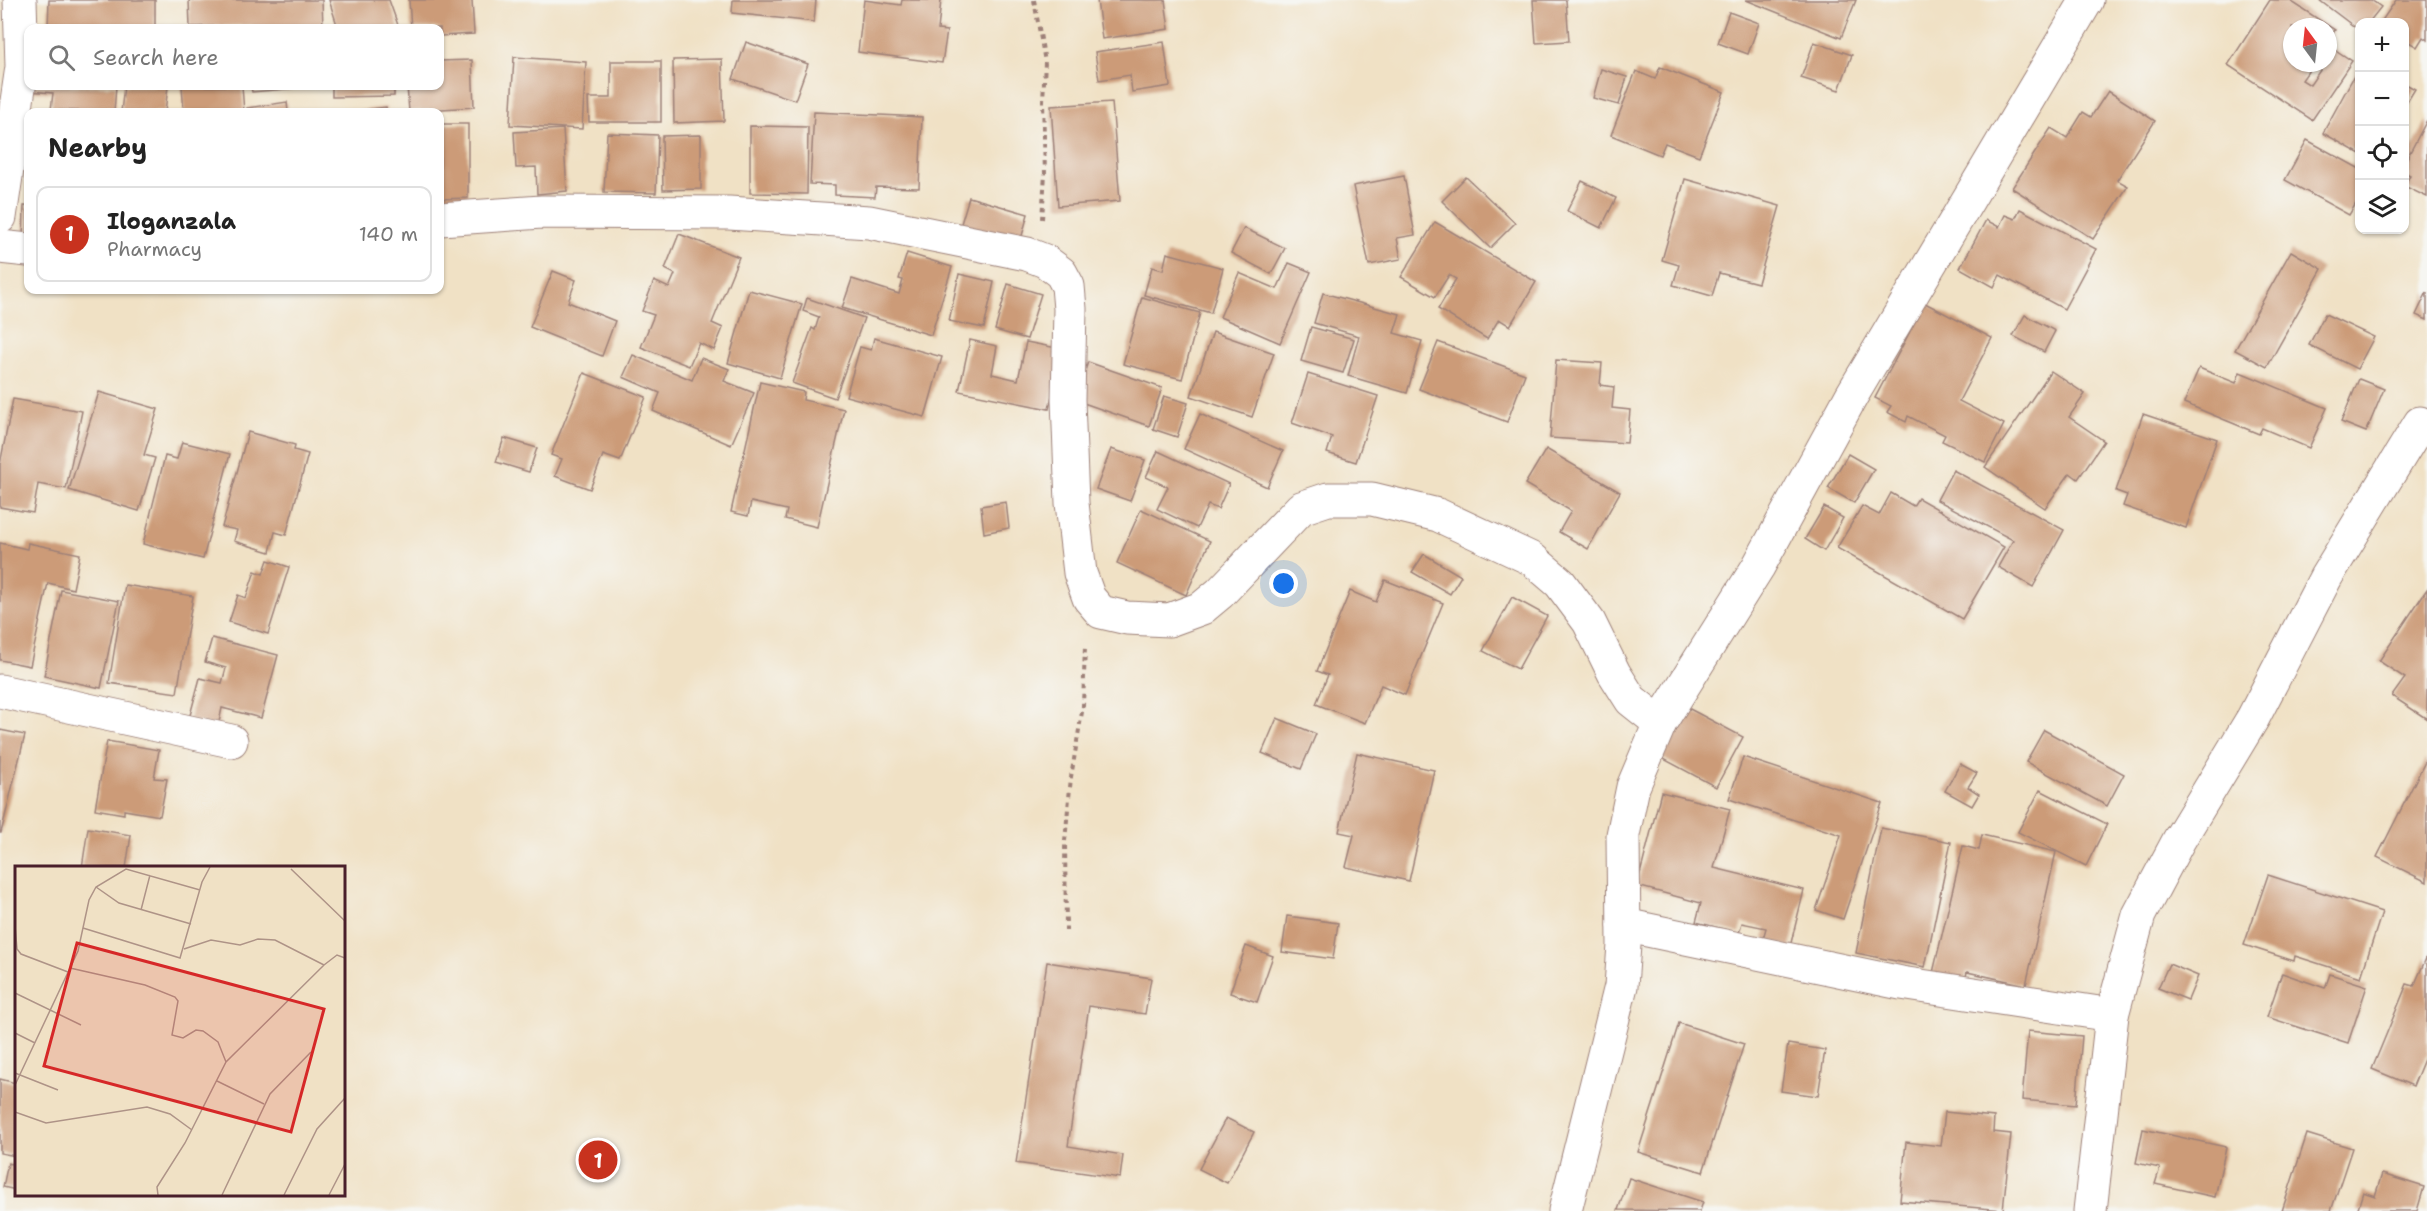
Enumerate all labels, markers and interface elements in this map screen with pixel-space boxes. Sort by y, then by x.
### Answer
north arrow [2283,18,2337,72]
map controls [2355,18,2409,234]
button: + [2355,18,2409,72]
search box [24,24,444,90]
icon: search [45,41,78,74]
text: Search here [93,43,219,72]
button: − [2355,72,2409,126]
button: locate [2355,126,2409,180]
text: Nearby [48,130,147,165]
button: layers [2355,180,2409,234]
text: Iloganzala [107,207,236,236]
text: 1 [65,221,74,247]
text: 140 m [359,221,418,247]
text: Pharmacy [107,236,202,262]
your location [1269,569,1298,598]
inset map [15,866,345,1196]
pin: 1 [578,1138,618,1182]

